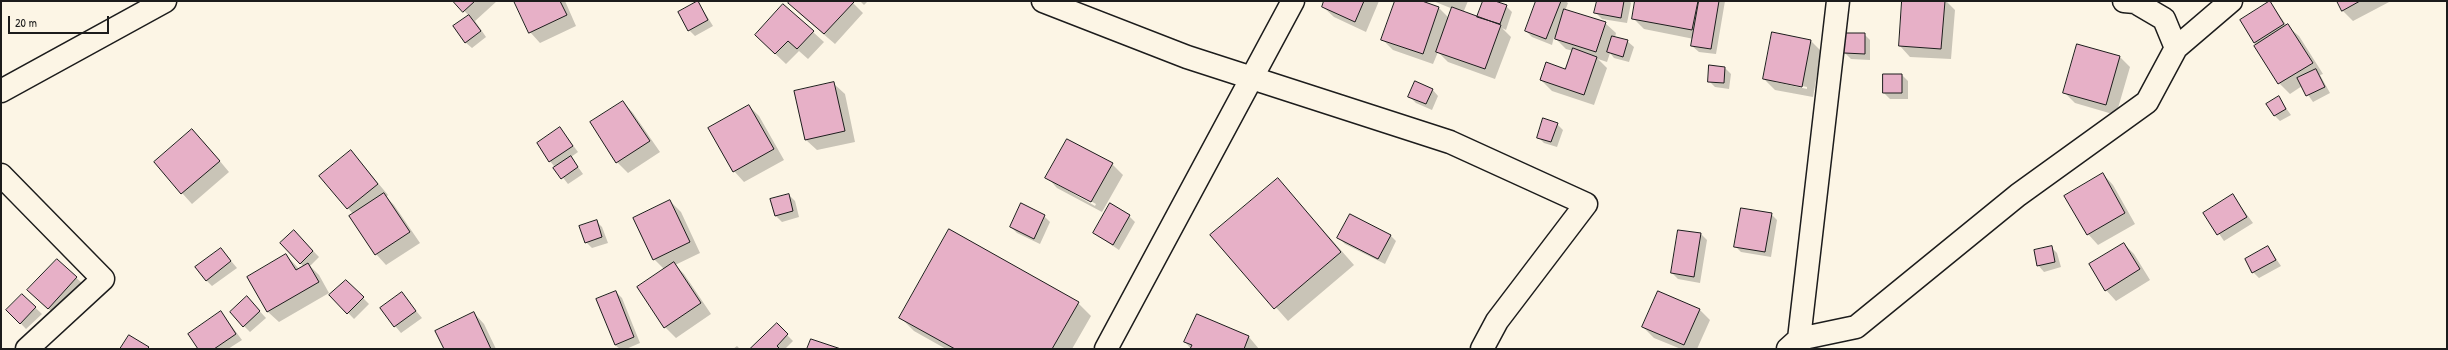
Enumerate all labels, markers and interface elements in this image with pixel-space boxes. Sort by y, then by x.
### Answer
scale bar [10,8,111,34]
text: 20 m [15,14,37,31]

